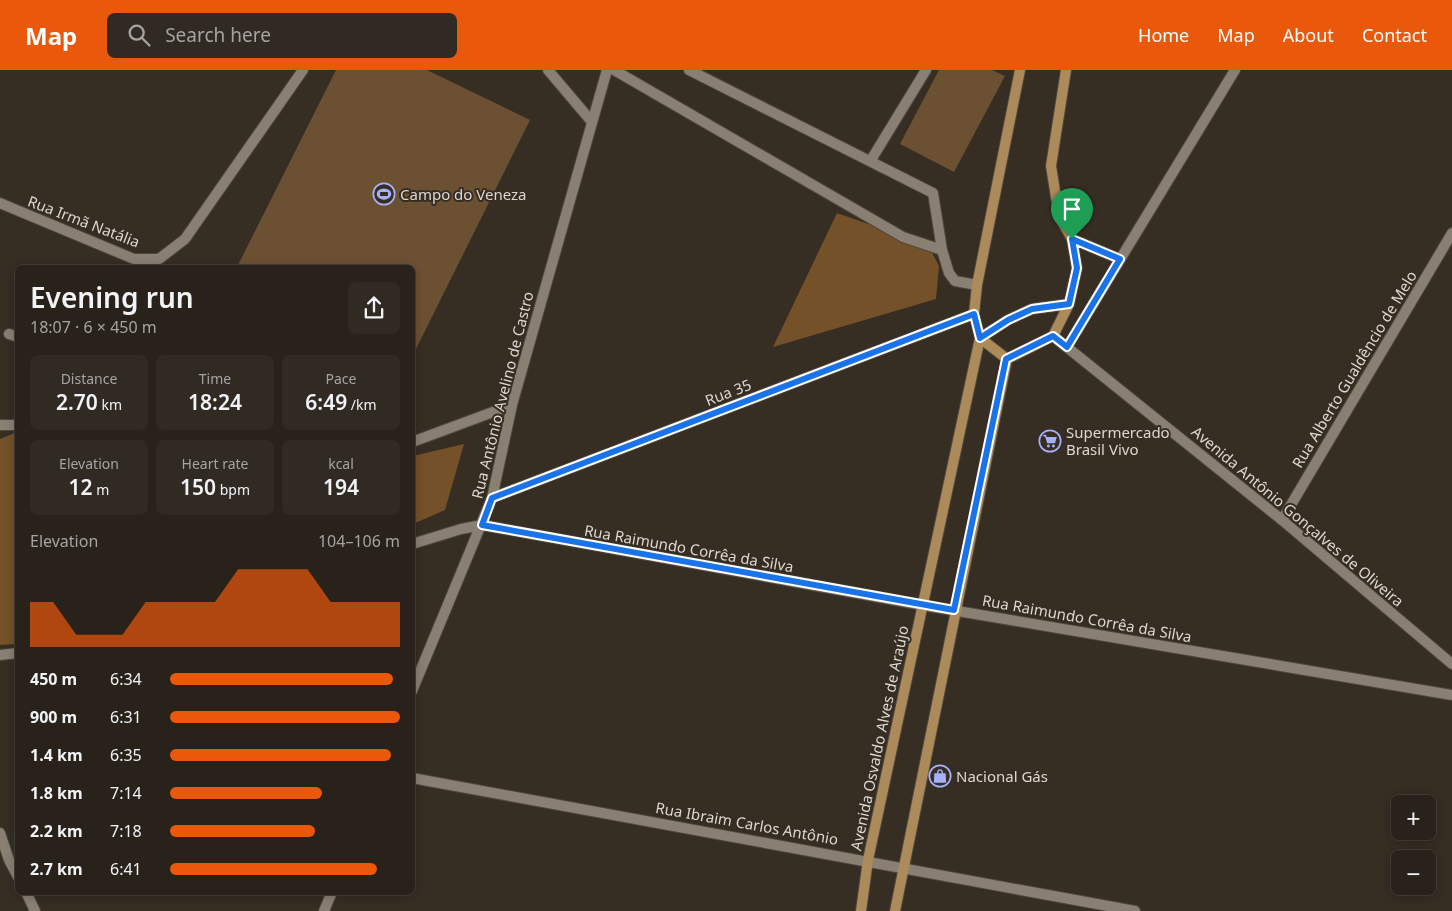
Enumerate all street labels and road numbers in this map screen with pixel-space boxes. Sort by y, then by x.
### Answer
street label: Rua Irmã Natália [25,190,143,252]
street label: Rua Alberto Gualdêncio de Melo [1287,267,1421,471]
street label: Rua Antônio Avelino de Castro [467,289,537,501]
street label: Rua 35 [702,374,754,410]
street label: Avenida Antônio Gonçalves de Oliveira [1188,421,1408,611]
street label: Rua Raimundo Corrêa da Silva [583,520,795,576]
street label: Rua Raimundo Corrêa da Silva [981,590,1193,646]
street label: Avenida Osvaldo Alves de Araújo [845,624,913,852]
street label: Rua Ibraim Carlos Antônio [654,797,840,849]

